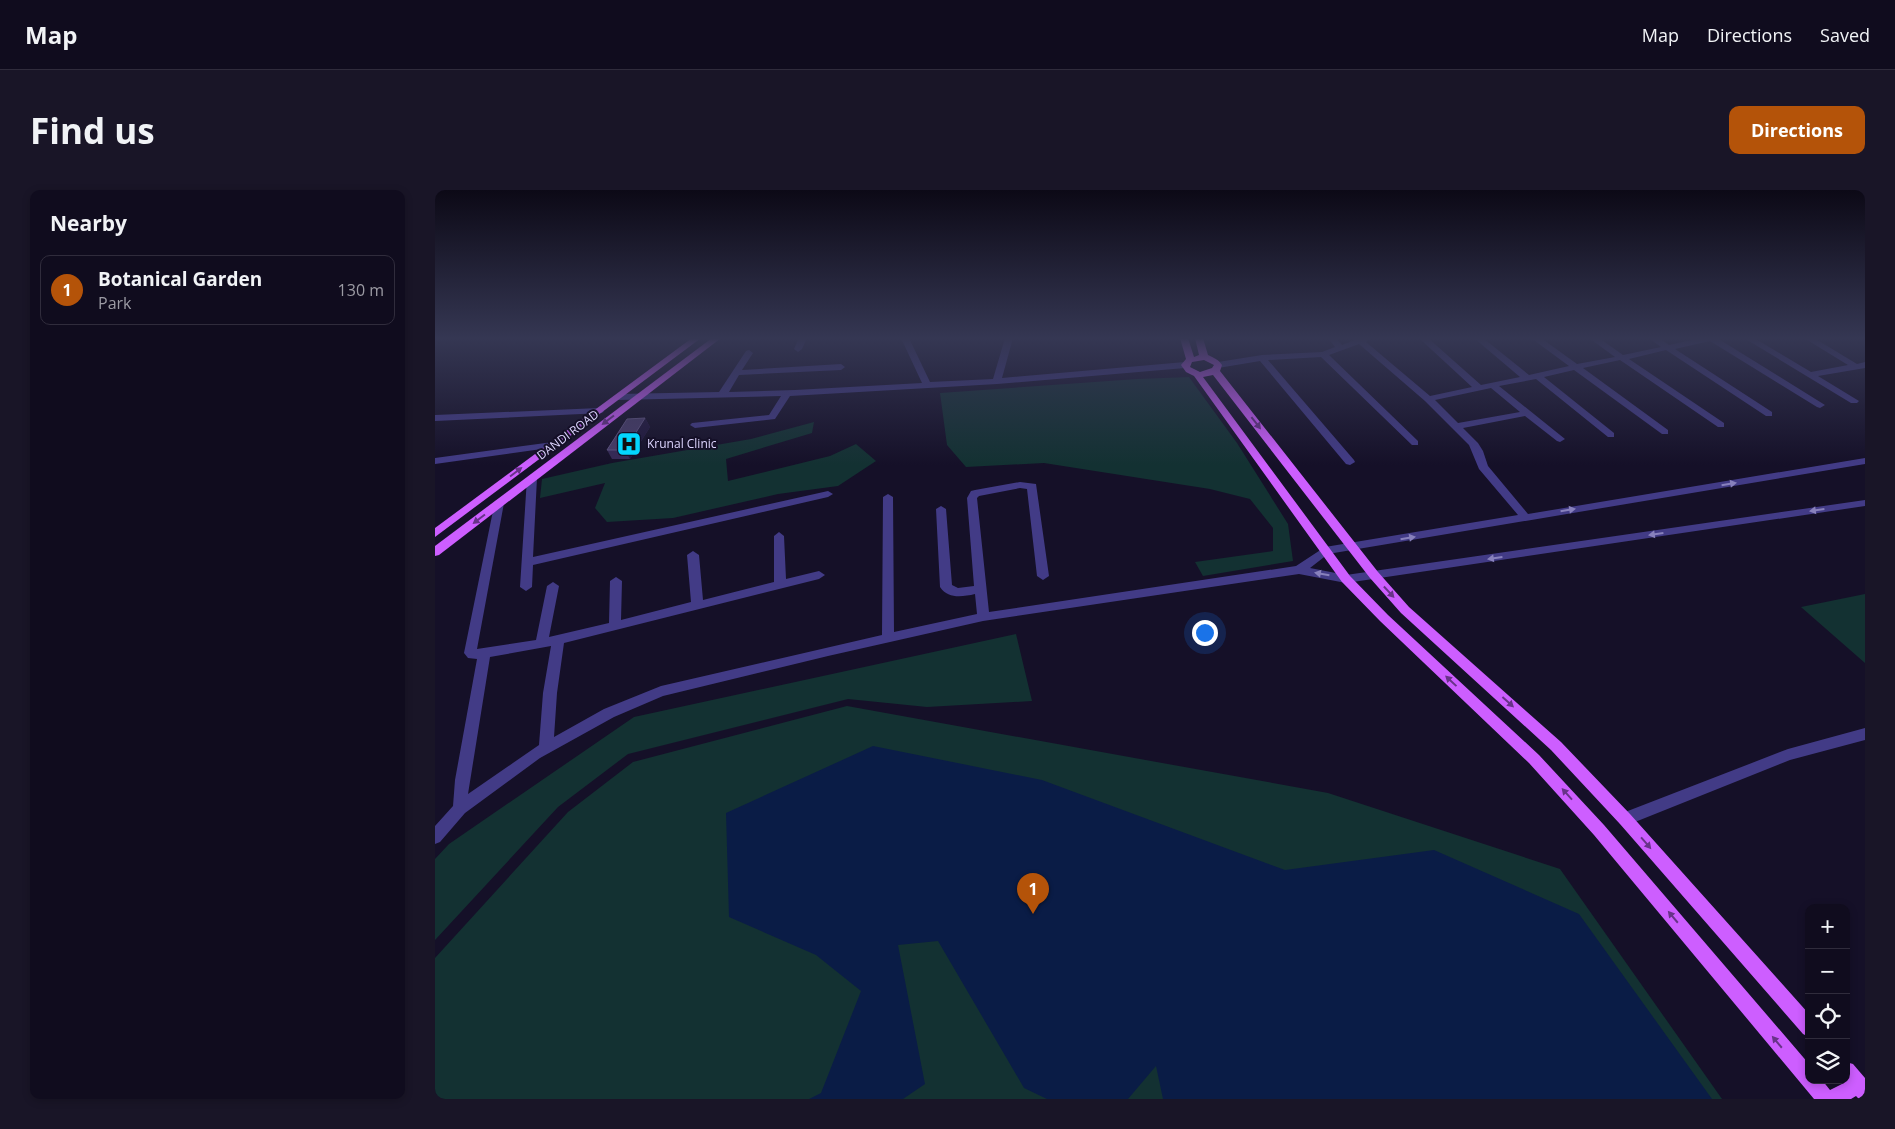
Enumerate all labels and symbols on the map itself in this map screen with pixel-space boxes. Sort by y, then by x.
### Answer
street label: DANDI ROAD [533,406,602,464]
one-way arrow [601,415,615,425]
one-way arrow [1250,416,1261,429]
hospital icon: Krunal Clinic [616,431,642,457]
place label: Krunal Clinic [647,435,717,452]
one-way arrow [509,467,522,478]
one-way arrow [1721,479,1737,487]
one-way arrow [1561,506,1577,514]
one-way arrow [1808,506,1824,514]
one-way arrow [473,513,486,524]
one-way arrow [1648,530,1664,538]
one-way arrow [1401,534,1417,542]
one-way arrow [1487,554,1503,562]
one-way arrow [1314,570,1330,578]
one-way arrow [1383,585,1395,597]
your location [1192,620,1218,646]
one-way arrow [1445,675,1457,687]
one-way arrow [1501,697,1514,708]
one-way arrow [1561,789,1573,801]
one-way arrow [1640,837,1651,849]
pin: 1 [1017,873,1049,914]
one-way arrow [1667,911,1678,924]
one-way arrow [1772,1035,1783,1048]

